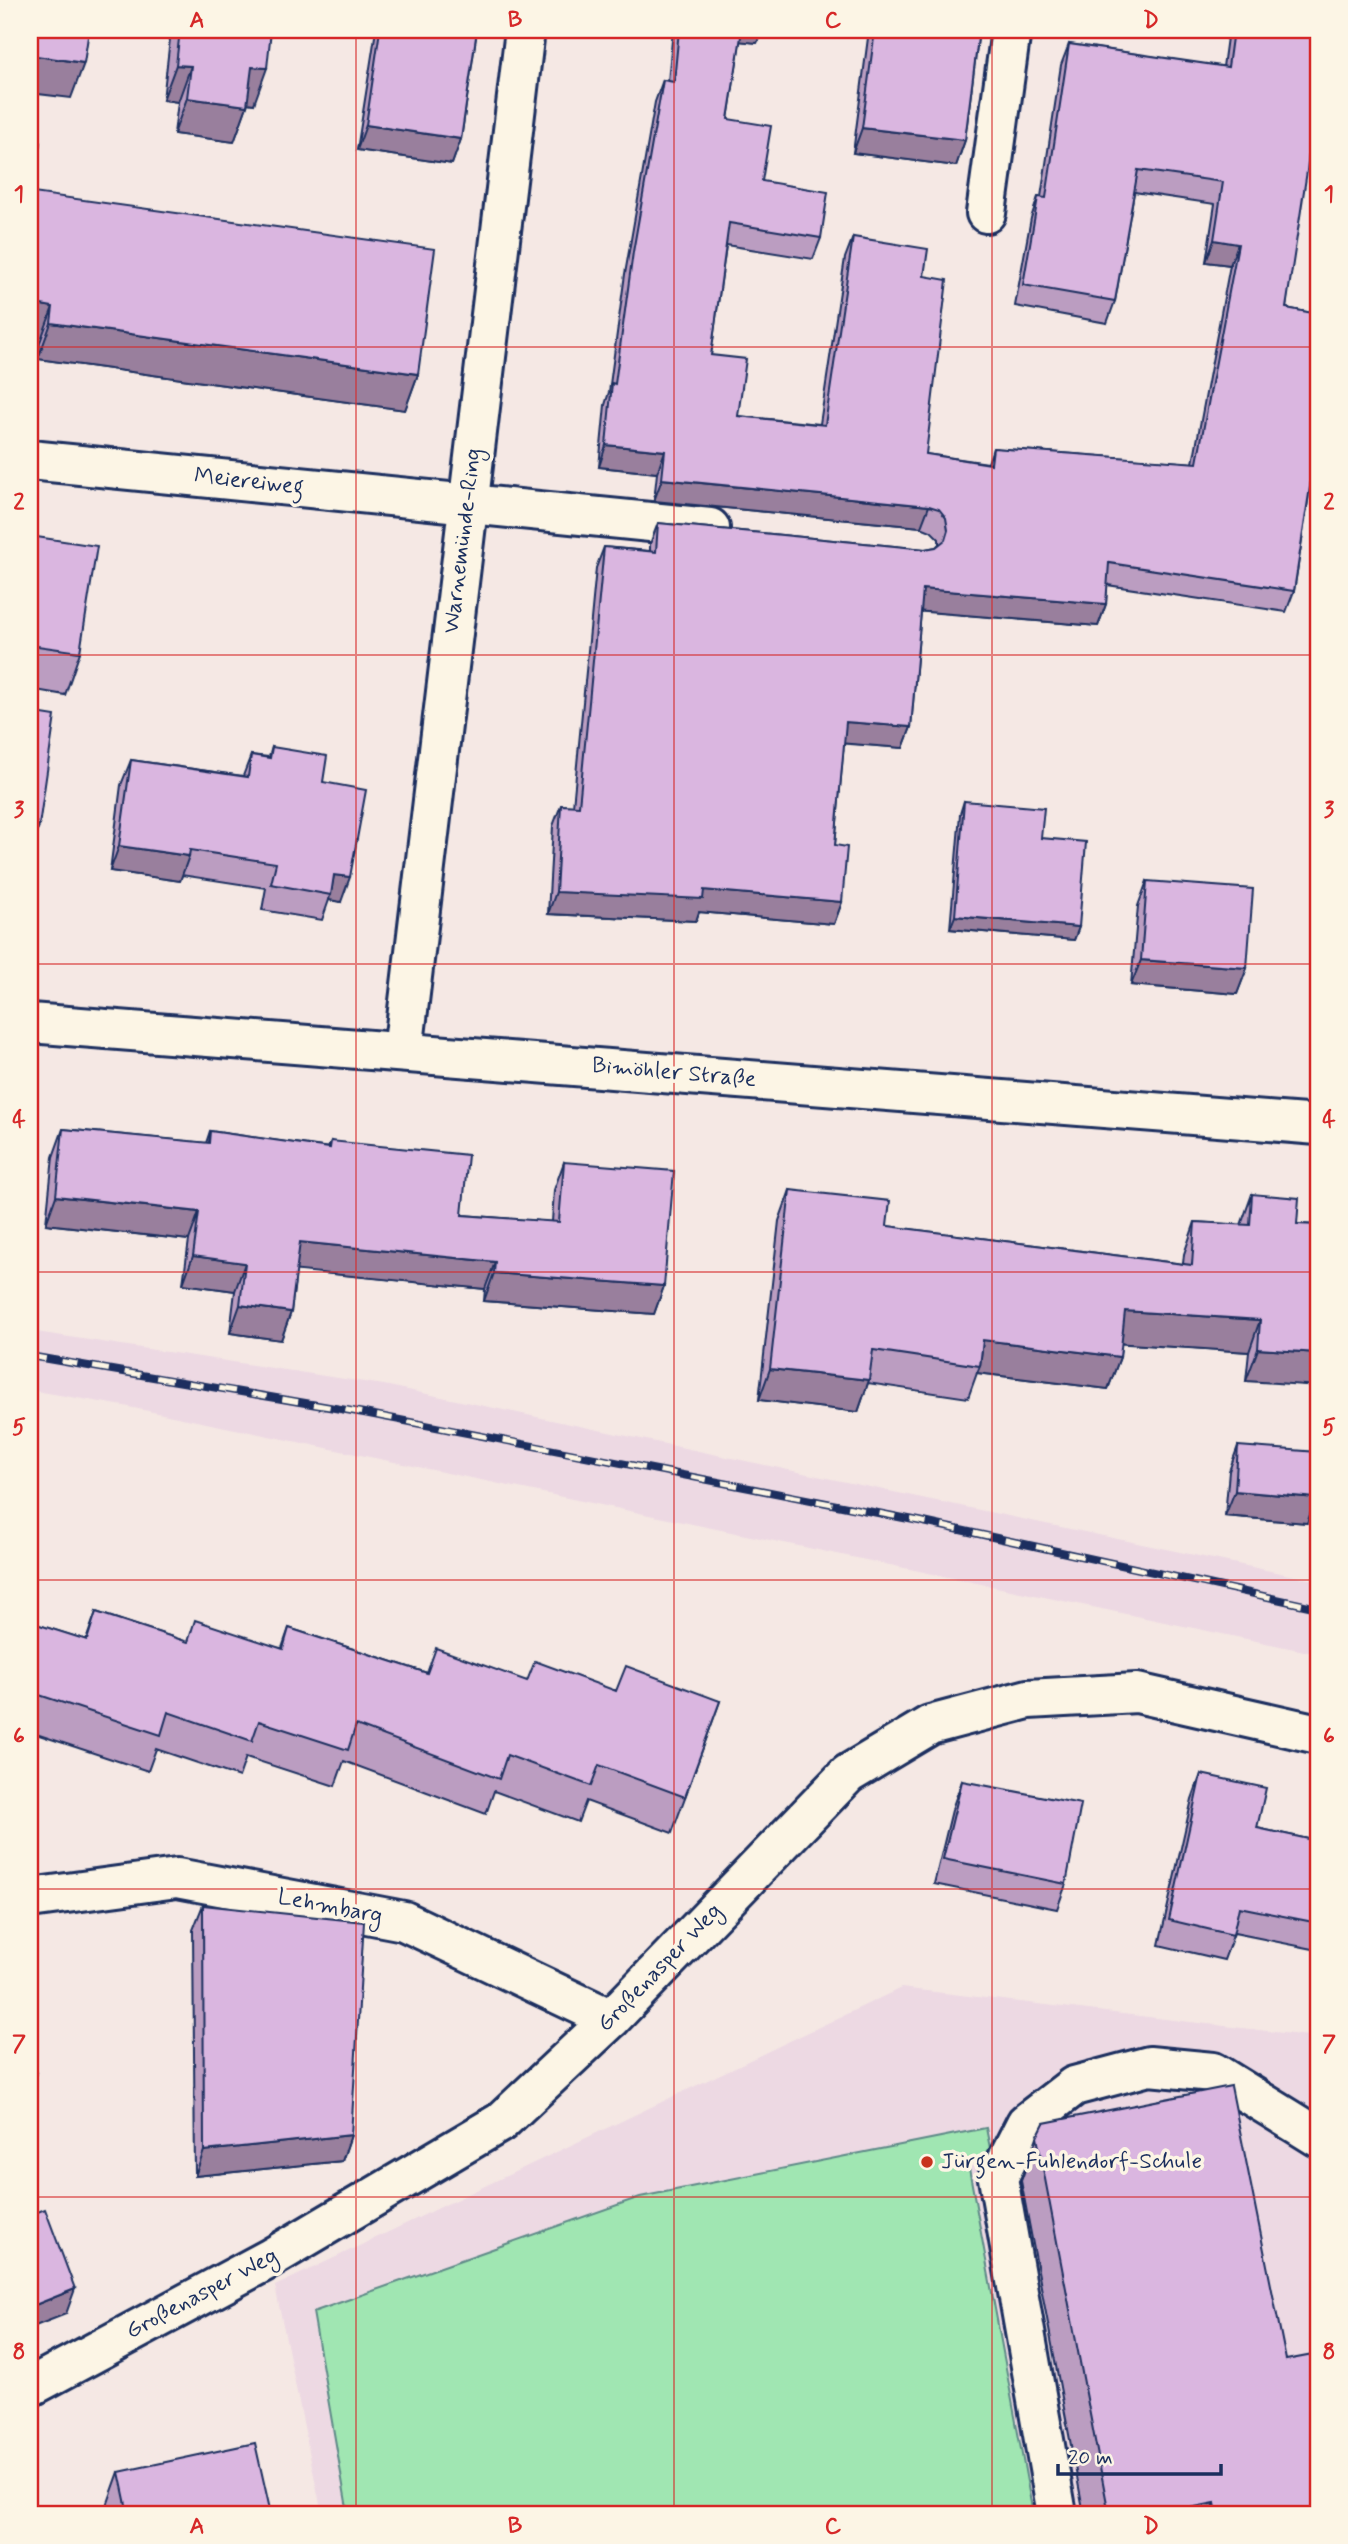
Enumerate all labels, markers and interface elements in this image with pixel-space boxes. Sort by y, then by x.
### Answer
text: A [189,6,205,36]
text: B [508,6,523,36]
text: C [825,6,842,36]
text: D [1143,6,1159,36]
text: 1 [14,180,24,210]
text: 1 [1324,180,1334,210]
street label: Warnemünde-Ring [437,447,491,636]
street label: Meiereiweg [192,461,306,505]
text: 2 [13,488,25,518]
text: 2 [1323,488,1335,518]
text: 3 [14,796,25,826]
text: 3 [1324,796,1335,826]
street label: Bimöhler Straße [591,1051,757,1095]
text: 4 [12,1105,26,1135]
text: 4 [1322,1105,1336,1135]
text: 5 [12,1413,26,1443]
text: 5 [1322,1413,1336,1443]
text: 6 [13,1722,25,1752]
text: 6 [1323,1722,1335,1752]
street label: Lehmbarg [275,1882,385,1934]
street label: Großenasper Weg [591,1897,730,2040]
text: 7 [12,2030,26,2060]
text: 7 [1322,2030,1336,2060]
place label: Jürgen-Fuhlendorf-Schule [941,2147,1202,2179]
marker: Jürgen-Fuhlendorf-Schule [919,2154,935,2170]
street label: Großenasper Weg [121,2241,284,2348]
text: 8 [13,2338,25,2368]
text: 8 [1323,2338,1335,2368]
scale bar [1058,2432,1220,2476]
text: 20 m [1068,2444,1113,2472]
text: A [189,2512,205,2542]
text: B [508,2512,523,2542]
text: C [825,2512,842,2542]
text: D [1143,2512,1159,2542]

